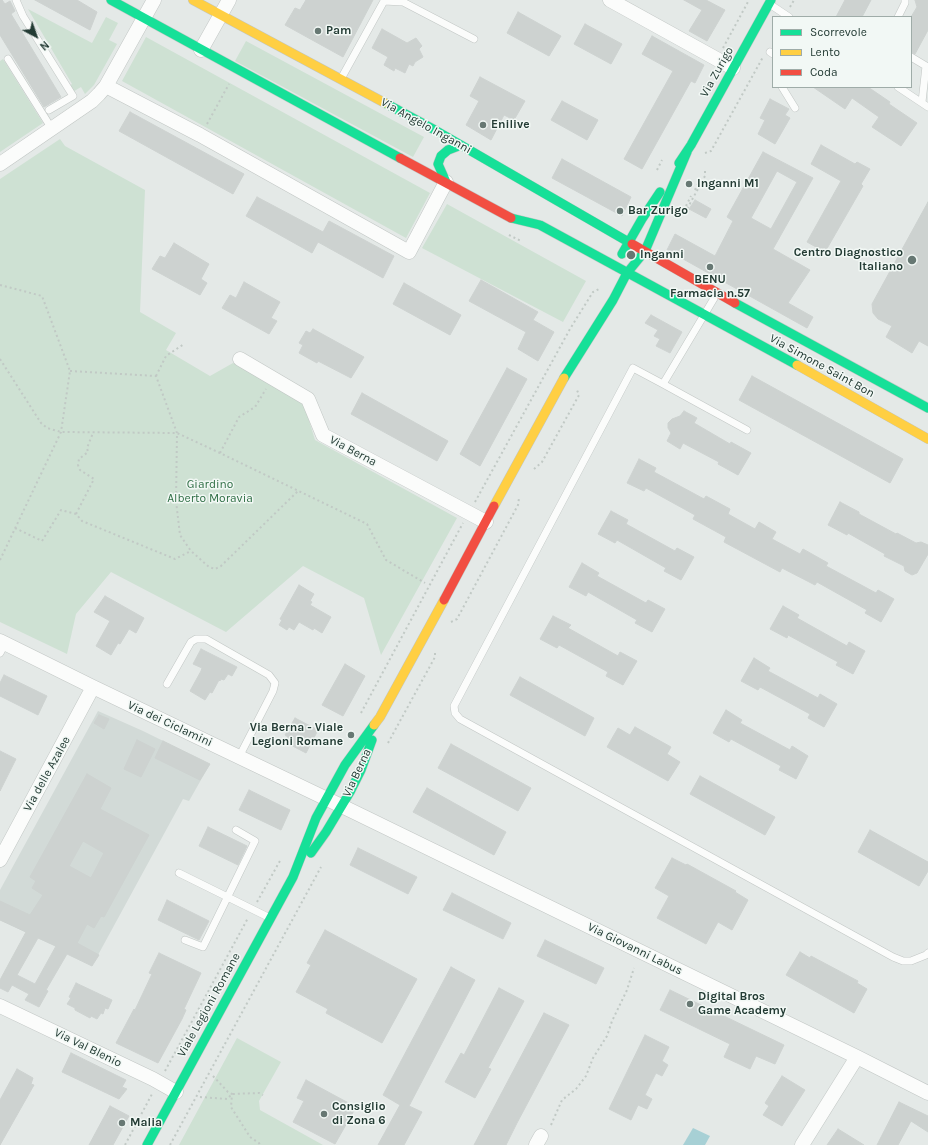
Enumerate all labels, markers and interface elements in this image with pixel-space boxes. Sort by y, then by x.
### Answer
north arrow [16,16,56,56]
legend [772,16,912,88]
place label: Pam [326,24,351,38]
text: Scorrevole [810,25,867,39]
marker: Pam [313,26,323,36]
text: N [37,38,51,53]
street label: Via Zurigo [697,44,737,100]
text: Lento [810,45,840,59]
text: Coda [810,65,838,79]
street label: Via Angelo Inganni [378,95,474,157]
place label: Enilive [491,118,530,132]
marker: Enilive [478,120,488,130]
place label: Inganni M1 [697,177,759,191]
marker: Inganni M1 [684,179,694,189]
place label: Bar Zurigo [628,204,688,218]
marker: Bar Zurigo [615,206,625,216]
place label: Centro Diagnostico Italiano [794,246,903,274]
place label: Inganni [640,248,684,262]
marker: Inganni [625,249,637,261]
marker: Centro Diagnostico Italiano [906,254,918,266]
marker: BENU Farmacia n.57 [705,262,715,272]
place label: BENU Farmacia n.57 [670,273,750,301]
street label: Via Simone Saint Bon [767,331,877,401]
street label: Via Berna [327,433,379,469]
park label: Giardino Alberto Moravia [167,478,253,506]
street label: Via dei Ciclamini [125,698,215,750]
place label: Via Berna - Viale Legioni Romane [250,721,343,749]
marker: Via Berna - Viale Legioni Romane [346,730,356,740]
street label: Via delle Azalee [20,734,74,814]
street label: Via Berna [340,747,374,799]
street label: Via Giovanni Labus [585,920,685,978]
street label: Viale Legioni Romane [174,950,244,1060]
place label: Digital Bros Game Academy [698,990,786,1018]
marker: Digital Bros Game Academy [685,999,695,1009]
street label: Via Val Blenio [52,1025,124,1071]
place label: Consiglio di Zona 6 [332,1100,386,1128]
marker: Consiglio di Zona 6 [319,1109,329,1119]
place label: Malia [130,1116,162,1130]
marker: Malia [117,1118,127,1128]

